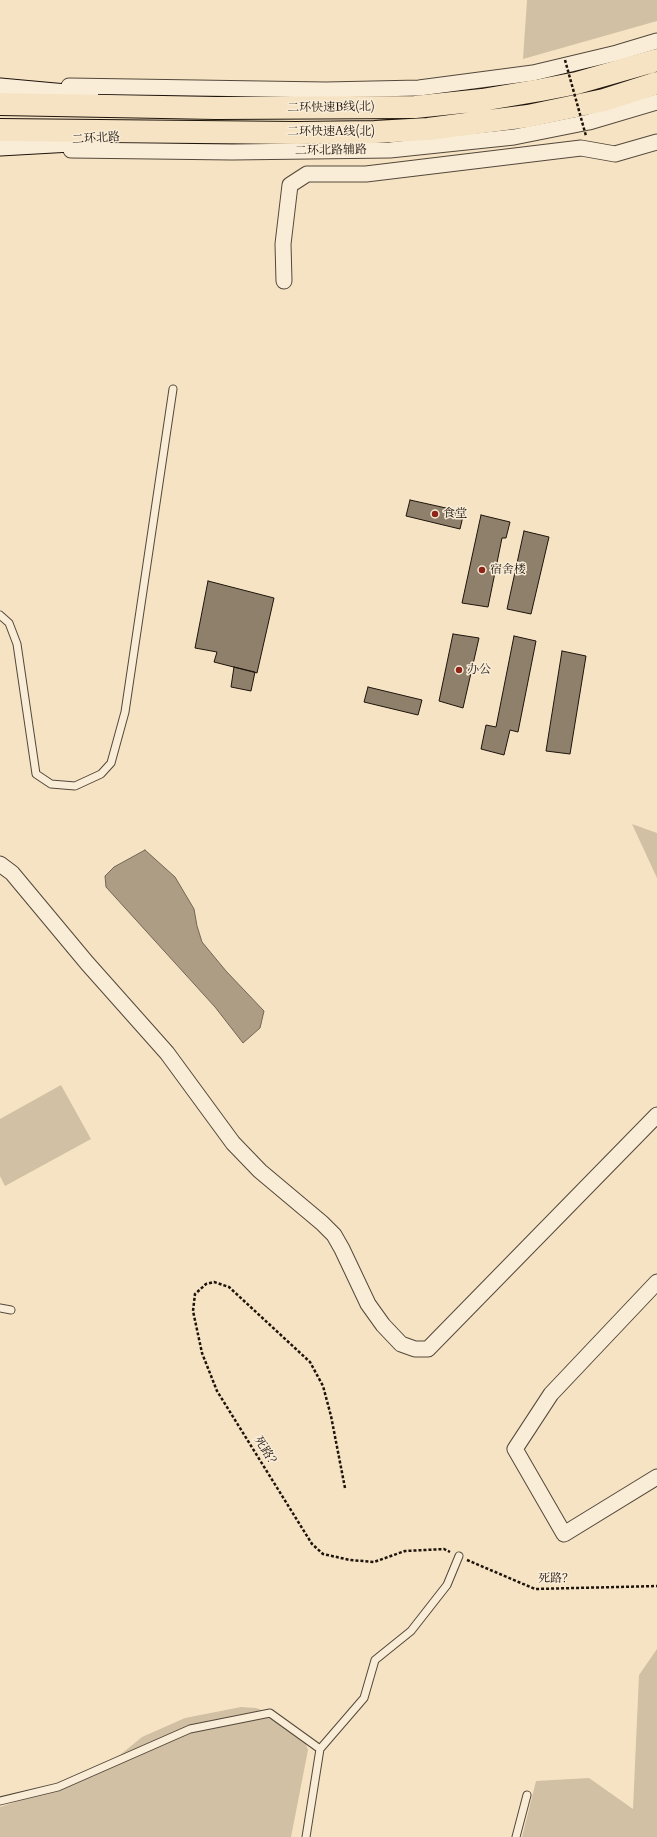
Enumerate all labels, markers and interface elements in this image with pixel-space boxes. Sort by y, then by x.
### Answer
street label: 二环快速B线(北) [287,100,375,116]
street label: 二环快速A线(北) [287,125,375,139]
street label: 二环北路 [72,130,120,148]
street label: 二环北路辅路 [295,143,367,159]
place label: 食堂 [443,507,467,521]
marker: 食堂 [430,509,440,519]
place label: 宿舍楼 [490,563,526,577]
marker: 宿舍楼 [477,565,487,575]
place label: 办公 [467,663,491,677]
marker: 办公 [454,665,464,675]
street label: 死路？ [250,1434,282,1472]
street label: 死路？ [538,1572,574,1586]

